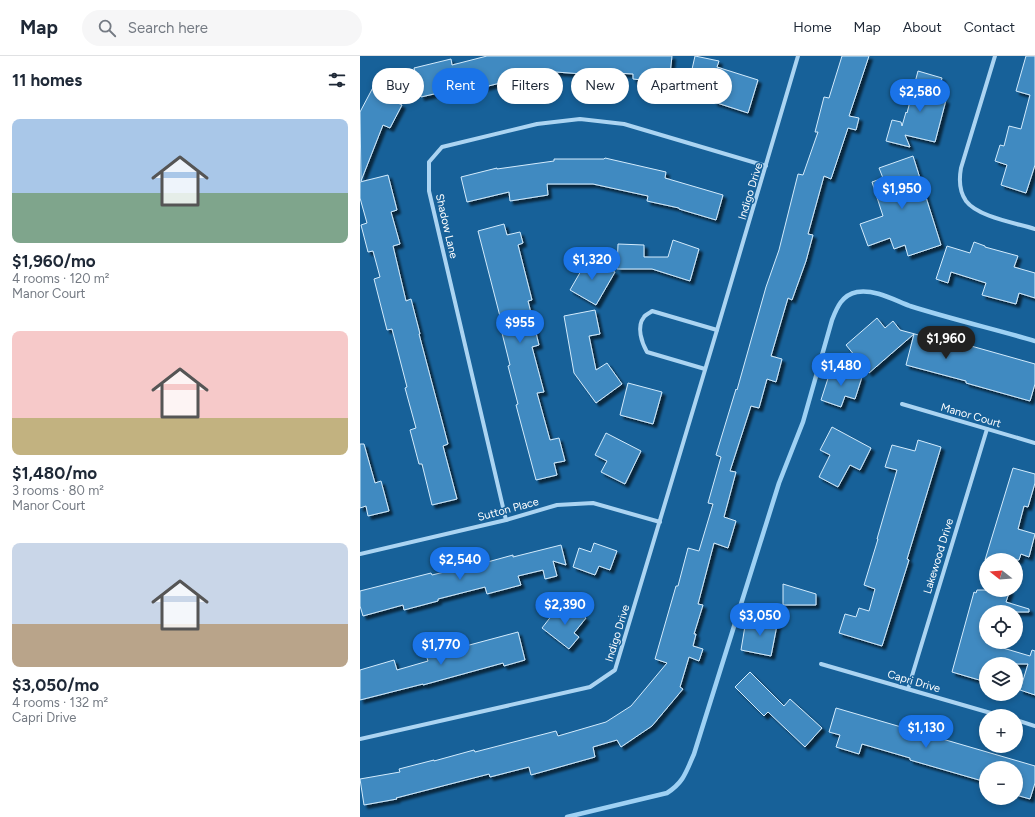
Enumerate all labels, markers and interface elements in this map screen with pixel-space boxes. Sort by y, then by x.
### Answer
search box [82,10,362,46]
text: Map [20,16,58,39]
icon: search [96,17,118,39]
text: Search here [128,19,208,37]
text: Home [793,19,832,36]
text: Map [854,19,881,36]
text: About [903,19,942,36]
text: Contact [964,19,1015,36]
chip: Buy [372,68,424,104]
chip: Rent [432,68,489,104]
chip: Filters [497,68,563,104]
chip: New [571,68,629,104]
chip: Apartment [637,68,732,104]
icon: filters [326,69,348,91]
text: 11 homes [12,70,82,90]
pin: $2,580 [887,79,953,113]
text: $2,580 [899,84,941,99]
icon: home [144,145,216,217]
street label: Indigo Drive [736,161,765,221]
pin: $1,950 [869,176,935,210]
text: $1,950 [882,181,922,196]
street label: Shadow Lane [433,192,460,260]
pin: $1,320 [559,247,625,281]
text: $1,960/mo [12,251,96,271]
text: $1,320 [572,252,612,267]
text: 4 rooms · 120 m² [12,271,110,286]
text: Manor Court [12,286,86,301]
pin: $955 [496,310,544,344]
text: $955 [505,315,535,330]
pin: $1,960 [913,326,979,360]
text: $1,960 [926,331,966,346]
pin: $1,480 [808,353,874,387]
icon: home [144,357,216,429]
text: $1,480 [821,358,861,373]
street label: Manor Court [939,401,1003,430]
text: $1,480/mo [12,463,97,483]
text: 3 rooms · 80 m² [12,483,104,498]
street label: Sutton Place [476,495,540,524]
text: Manor Court [12,498,86,513]
street label: Lakewood Drive [921,517,956,595]
pin: $2,540 [427,547,493,581]
text: $2,540 [439,552,481,567]
north arrow [979,553,1023,597]
map controls [979,553,1023,805]
icon: home [144,569,216,641]
pin: $2,390 [532,592,598,626]
text: $2,390 [544,597,586,612]
street label: Indigo Drive [603,603,632,663]
pin: $3,050 [727,603,793,637]
button: locate [979,605,1023,649]
text: $3,050 [739,608,781,623]
pin: $1,770 [408,632,474,666]
text: $1,770 [422,637,460,652]
button: layers [979,657,1023,701]
street label: Capri Drive [886,668,942,695]
text: $3,050/mo [12,675,99,695]
text: 4 rooms · 132 m² [12,695,108,710]
button: + [979,709,1023,753]
text: Capri Drive [12,710,76,725]
pin: $1,130 [893,715,959,749]
text: $1,130 [907,720,945,735]
button: − [979,761,1023,805]

